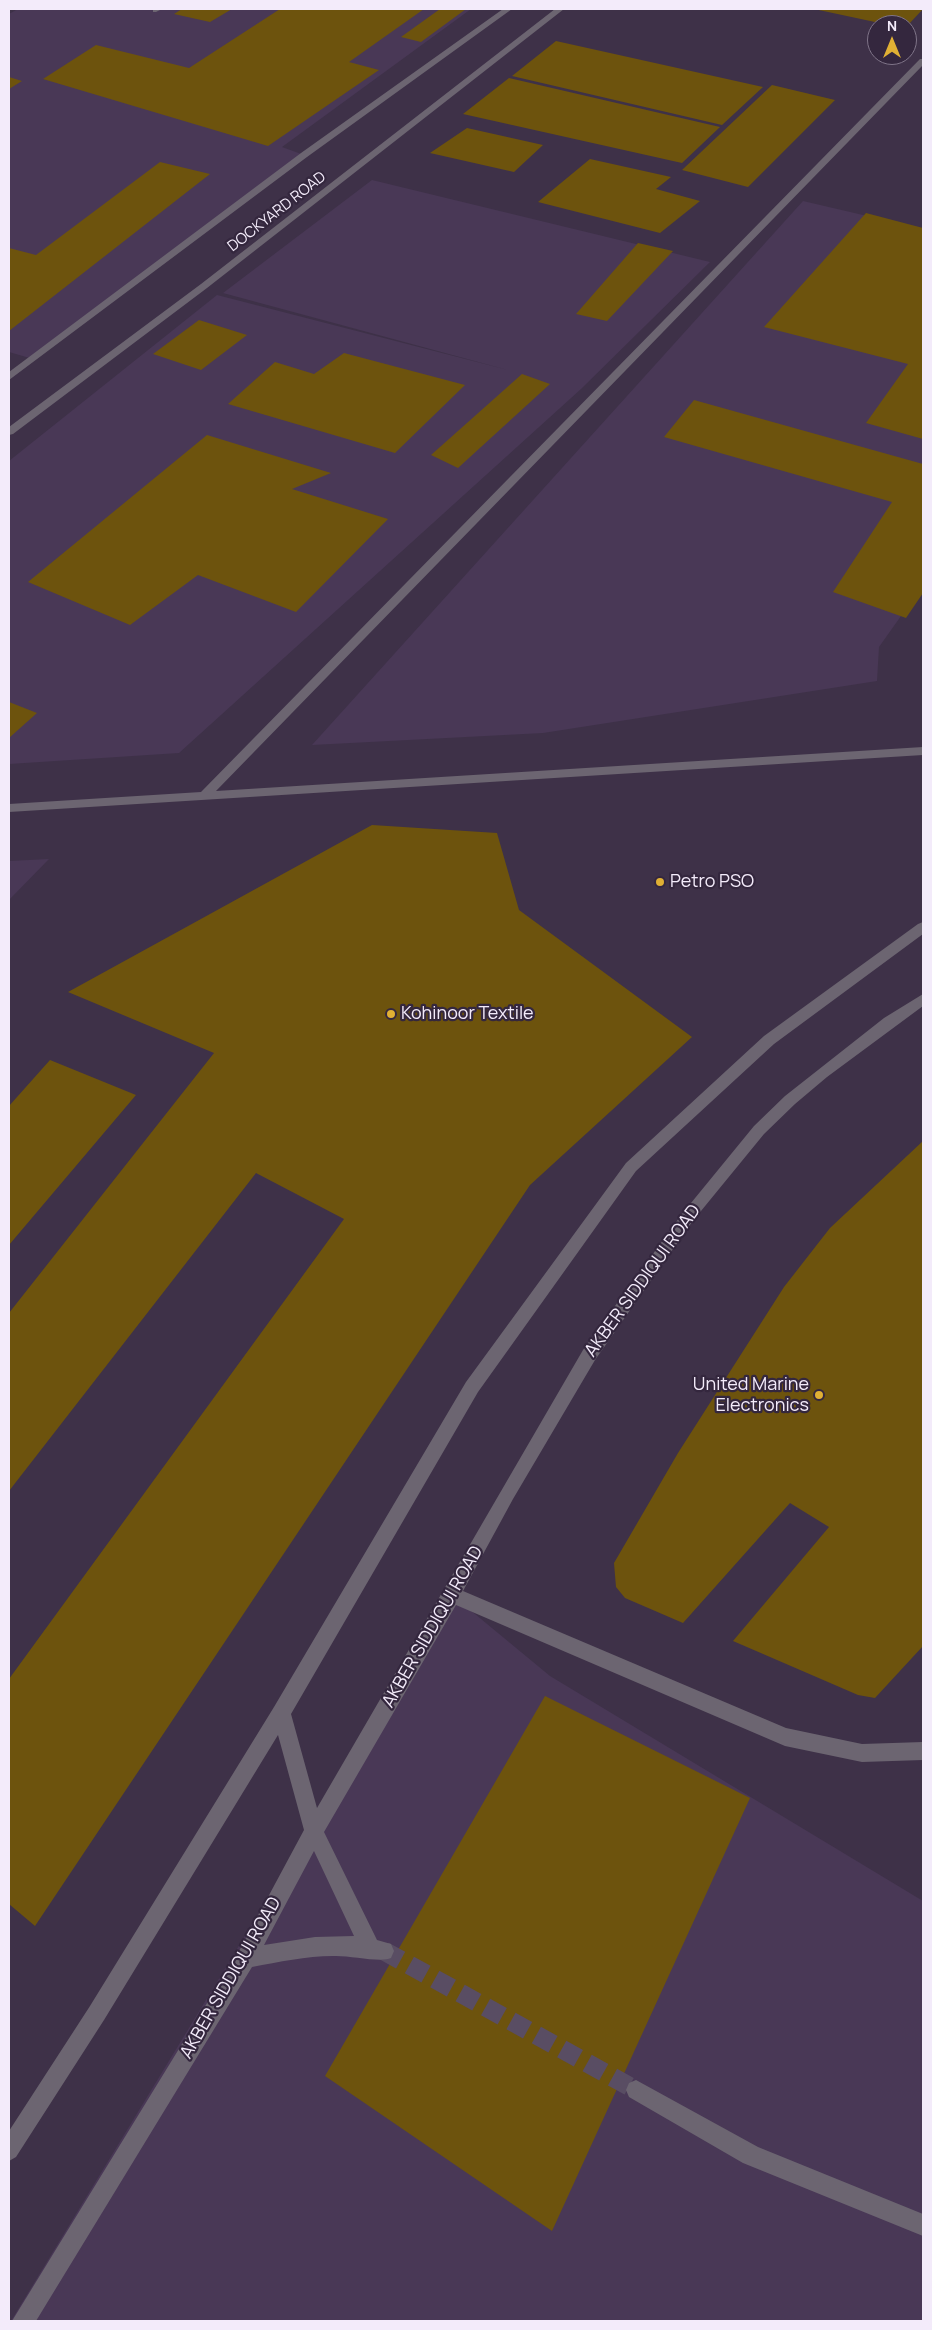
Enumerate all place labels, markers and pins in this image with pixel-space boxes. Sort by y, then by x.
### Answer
place label: Petro PSO [670,871,754,893]
marker: Petro PSO [654,876,666,888]
place label: Kohinoor Textile [401,1003,534,1025]
marker: Kohinoor Textile [385,1008,397,1020]
place label: United Marine Electronics [693,1374,809,1416]
marker: United Marine Electronics [813,1389,825,1401]

